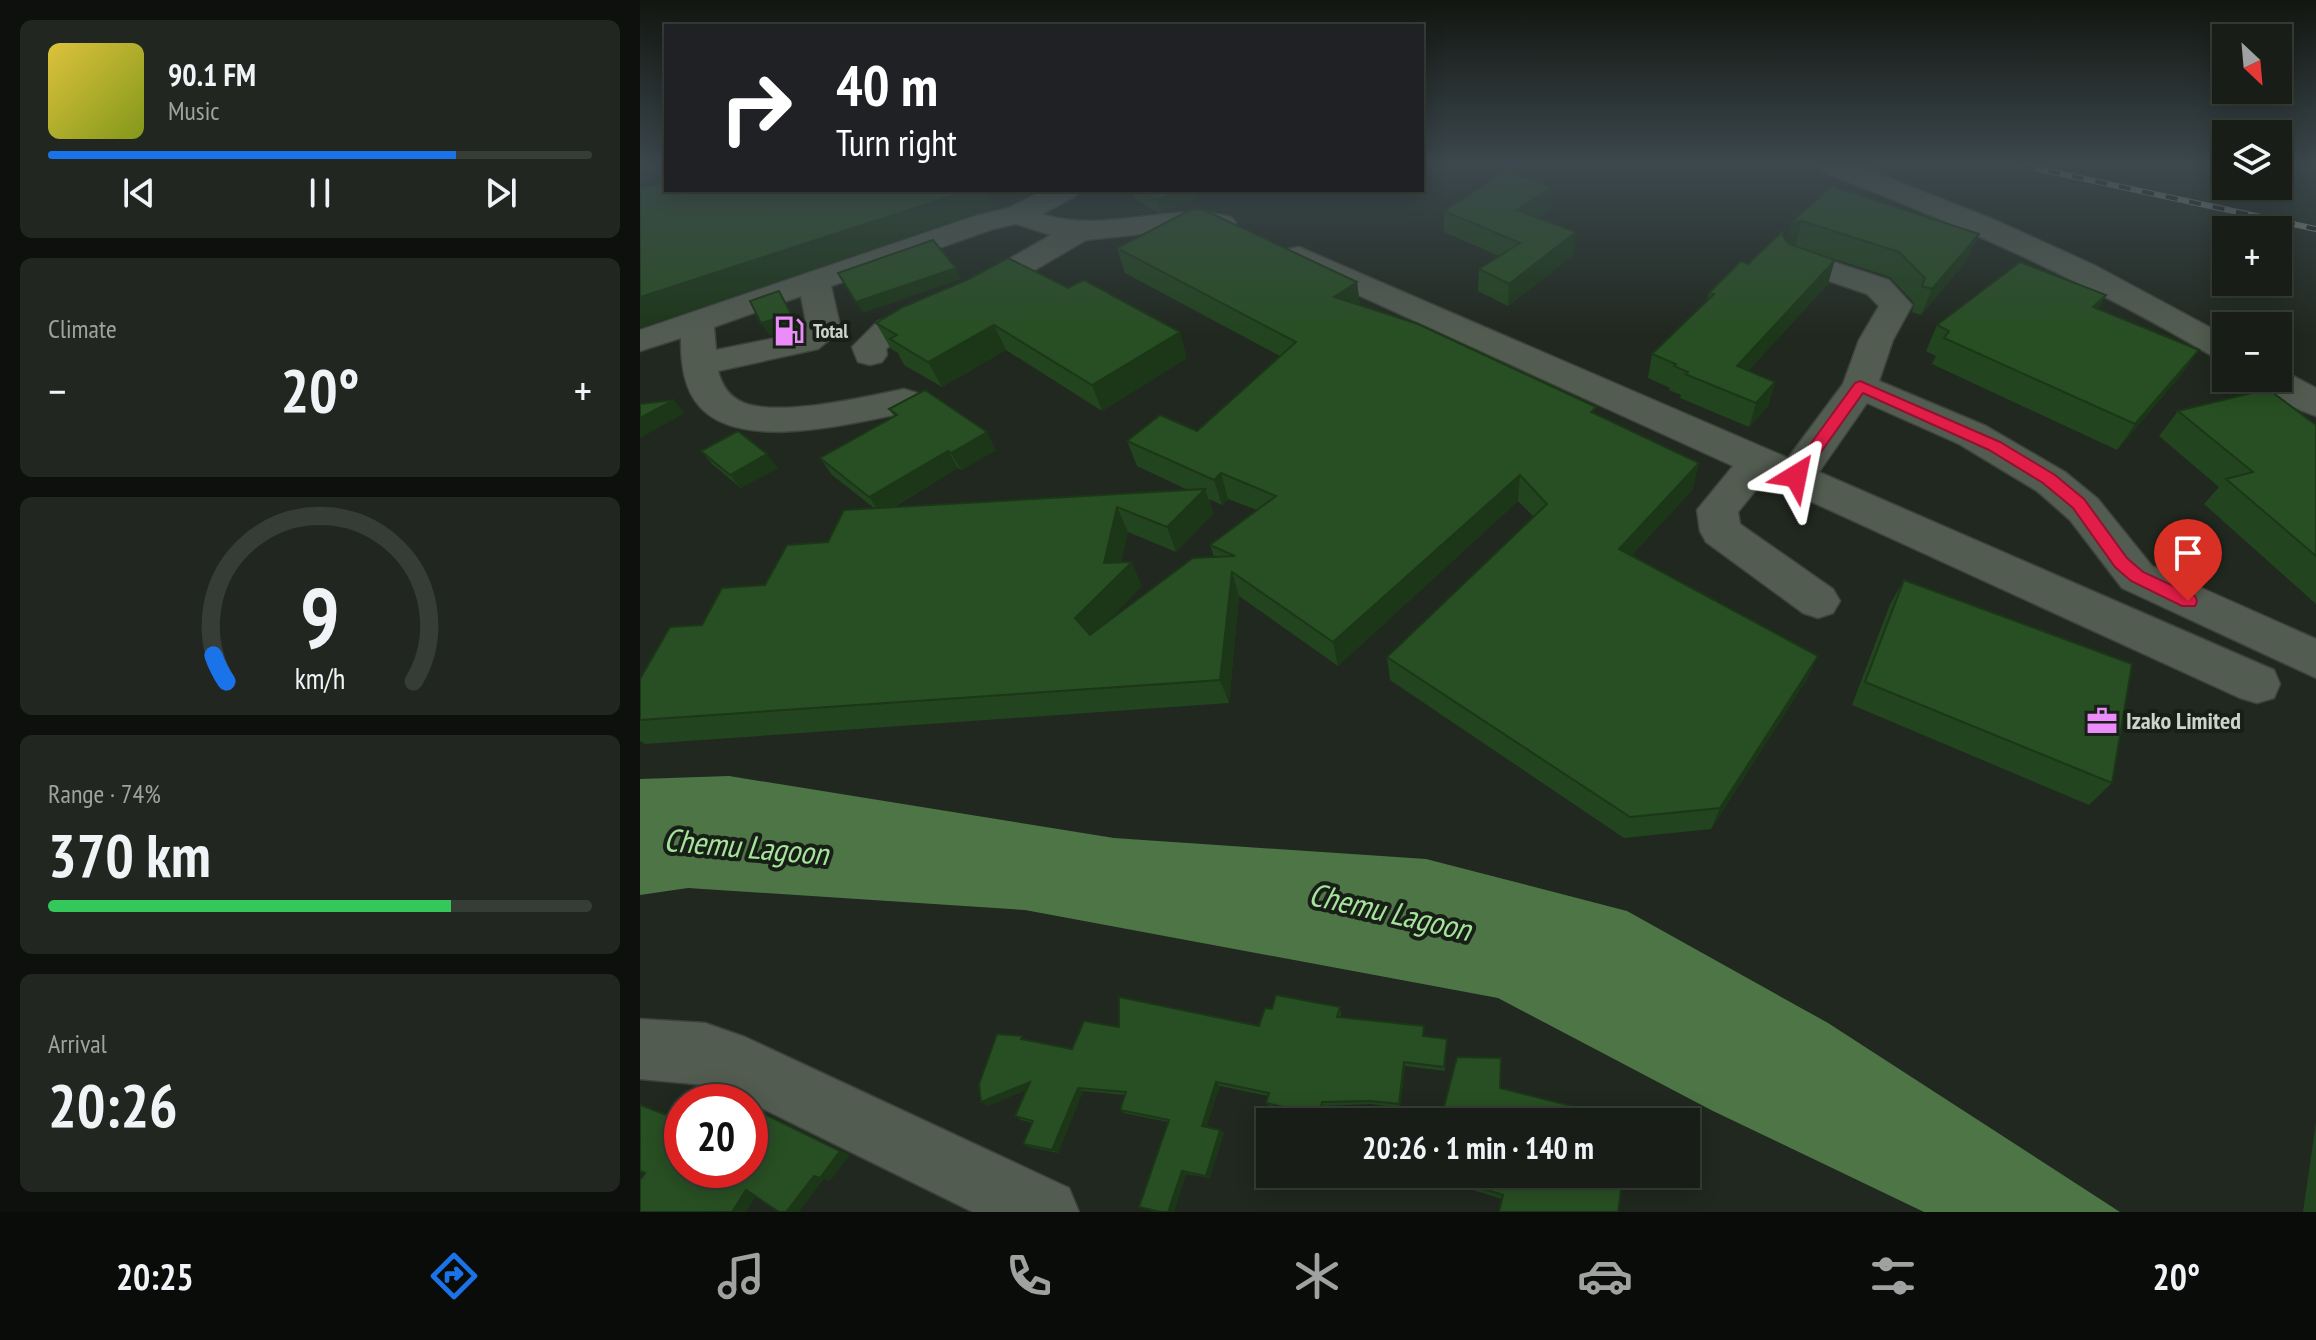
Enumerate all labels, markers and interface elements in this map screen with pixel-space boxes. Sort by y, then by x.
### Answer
north arrow [2212,24,2292,104]
map controls [2212,24,2292,392]
text: 40 m [836,49,938,121]
text: 90.1 FM [168,55,256,94]
icon: right [704,56,808,160]
text: Music [168,94,220,127]
text: Turn right [836,119,957,166]
button: layers [2212,120,2292,200]
icon: previous [117,171,161,215]
icon: pause [298,171,342,215]
icon: next [479,171,523,215]
button: + [2212,216,2292,296]
text: Climate [48,312,117,345]
button: − [2212,312,2292,392]
fuel station icon: Total [772,314,806,348]
place label: Total [813,318,848,344]
text: 20° [280,351,360,429]
text: − [48,362,66,419]
text: + [574,362,592,419]
position arrow [1754,434,1838,518]
pin [2154,519,2222,601]
icon: arrive [2166,531,2210,575]
text: 9 [300,563,340,671]
text: km/h [295,660,345,697]
office icon: Izako Limited [2085,704,2119,738]
place label: Izako Limited [2126,705,2241,736]
text: Range · 74% [48,777,161,810]
text: 370 km [48,816,211,894]
water label: Chemu Lagoon [662,818,832,874]
water label: Chemu Lagoon [1305,872,1477,950]
text: Arrival [48,1027,107,1060]
text: 20:26 [48,1066,178,1144]
speed limit sign: 20 [664,1084,768,1188]
text: 20:26 · 1 min · 140 m [1362,1128,1594,1167]
icon: directions [426,1248,482,1304]
icon: music [713,1248,769,1304]
icon: phone [1001,1248,1057,1304]
icon: climate [1289,1248,1345,1304]
icon: car [1577,1248,1633,1304]
icon: filters [1865,1248,1921,1304]
text: 20:25 [116,1253,194,1300]
text: 20° [2152,1253,2200,1300]

